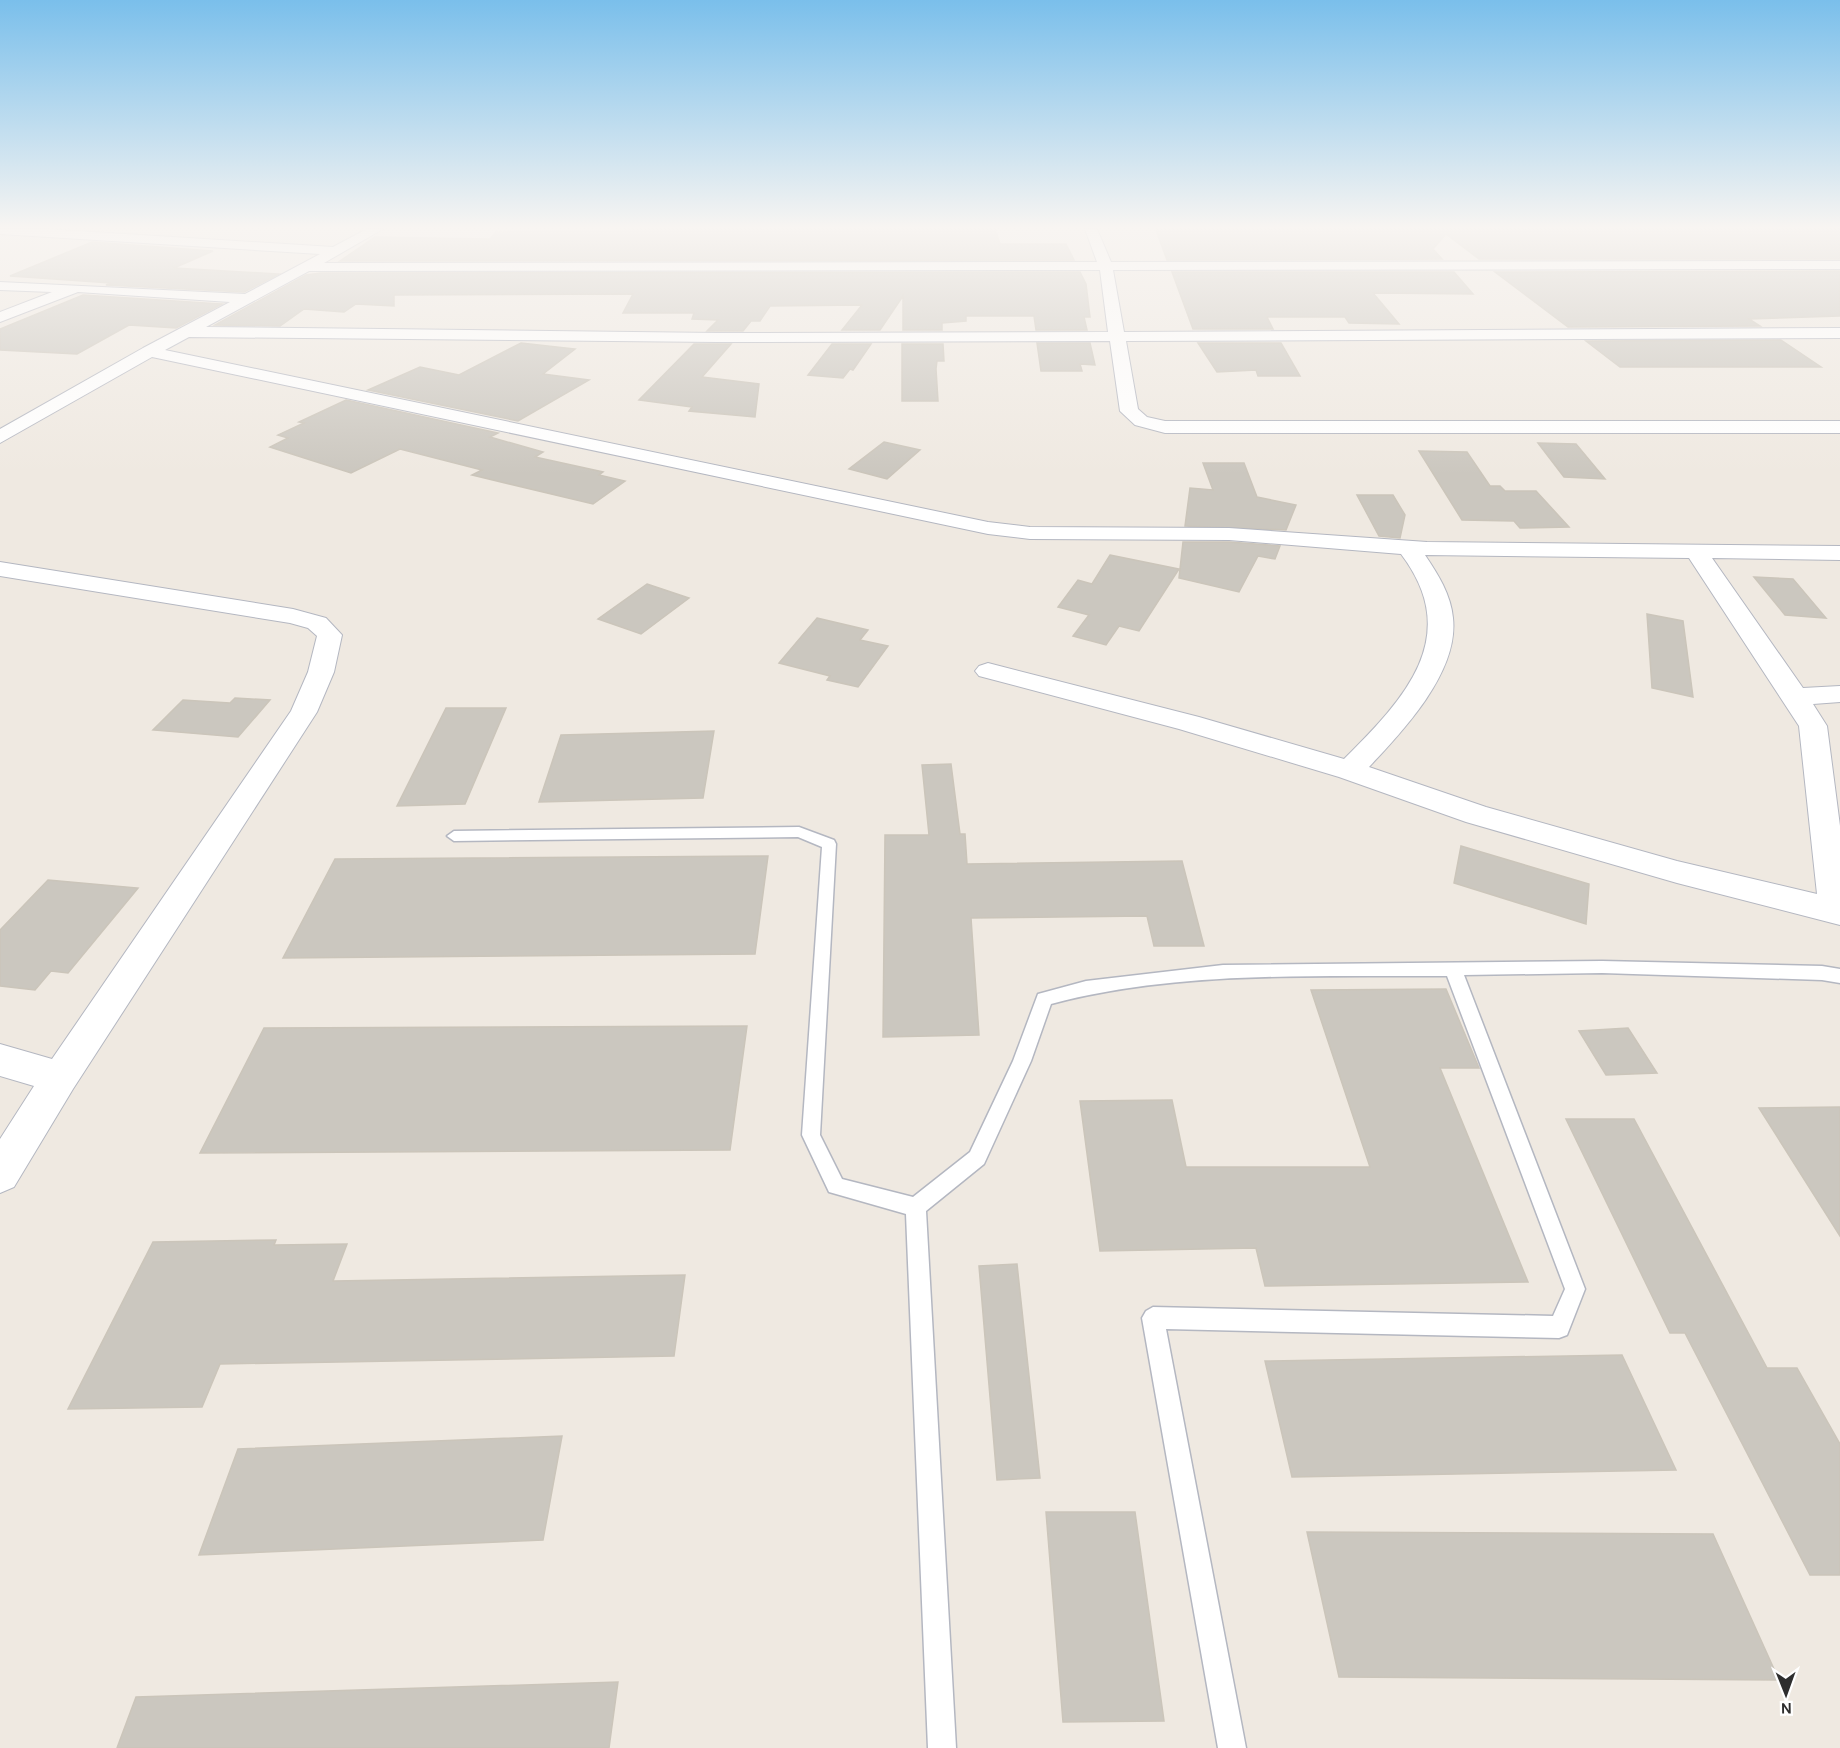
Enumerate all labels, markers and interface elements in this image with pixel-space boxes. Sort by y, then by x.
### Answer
north arrow [1756,1664,1816,1724]
text: N [1780,1699,1792,1718]

